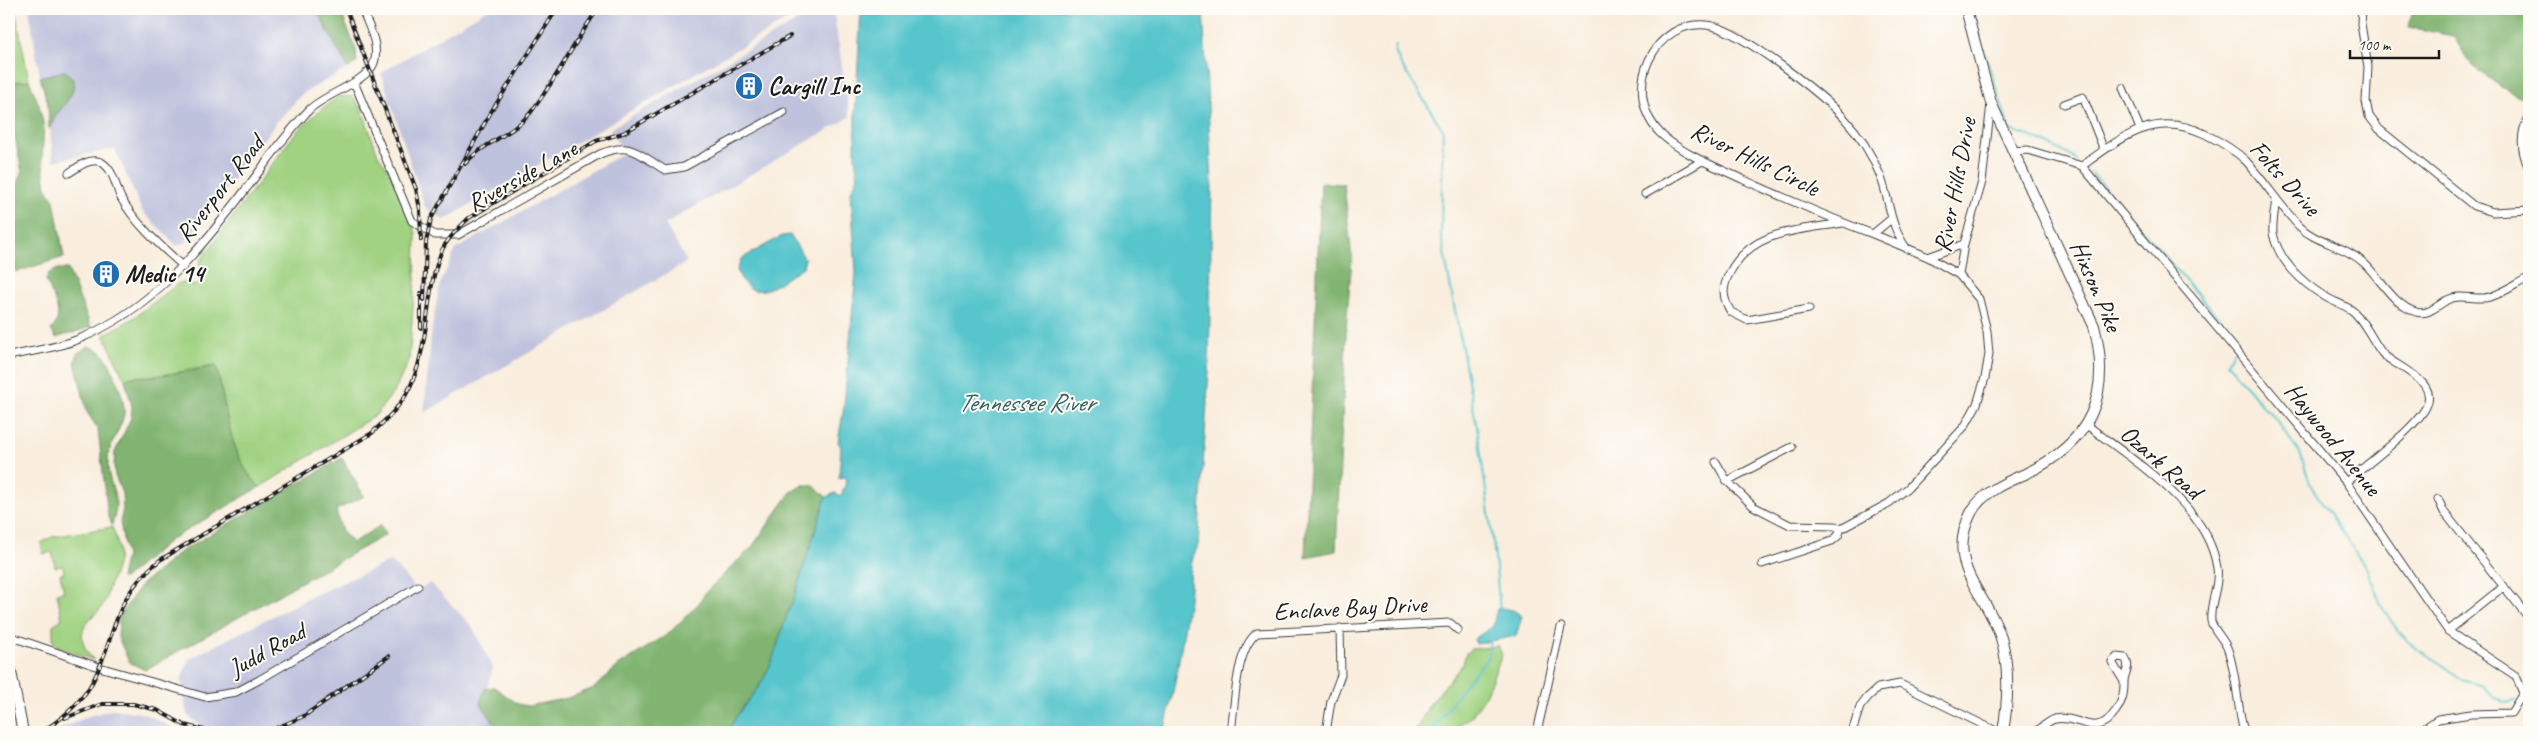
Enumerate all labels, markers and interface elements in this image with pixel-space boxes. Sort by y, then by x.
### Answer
scale bar [2350,28,2439,60]
text: 100 m [2358,36,2392,55]
place label: Cargill Inc [768,70,862,102]
building icon: Cargill Inc [734,71,764,101]
street label: River Hills Drive [1926,113,1984,255]
street label: River Hills Circle [1686,114,1826,205]
street label: Riverport Road [168,127,274,249]
street label: Riverside Lane [461,132,584,219]
street label: Folts Drive [2243,133,2329,224]
street label: Hixson Pike [2063,236,2130,338]
place label: Medic 14 [125,258,207,290]
building icon: Medic 14 [91,259,121,289]
street label: Haywood Avenue [2277,376,2390,504]
water label: Tennessee River [958,386,1099,419]
street label: Ozark Road [2113,418,2212,509]
street label: Enclave Bay Drive [1273,588,1429,628]
street label: Judd Road [222,614,314,685]

